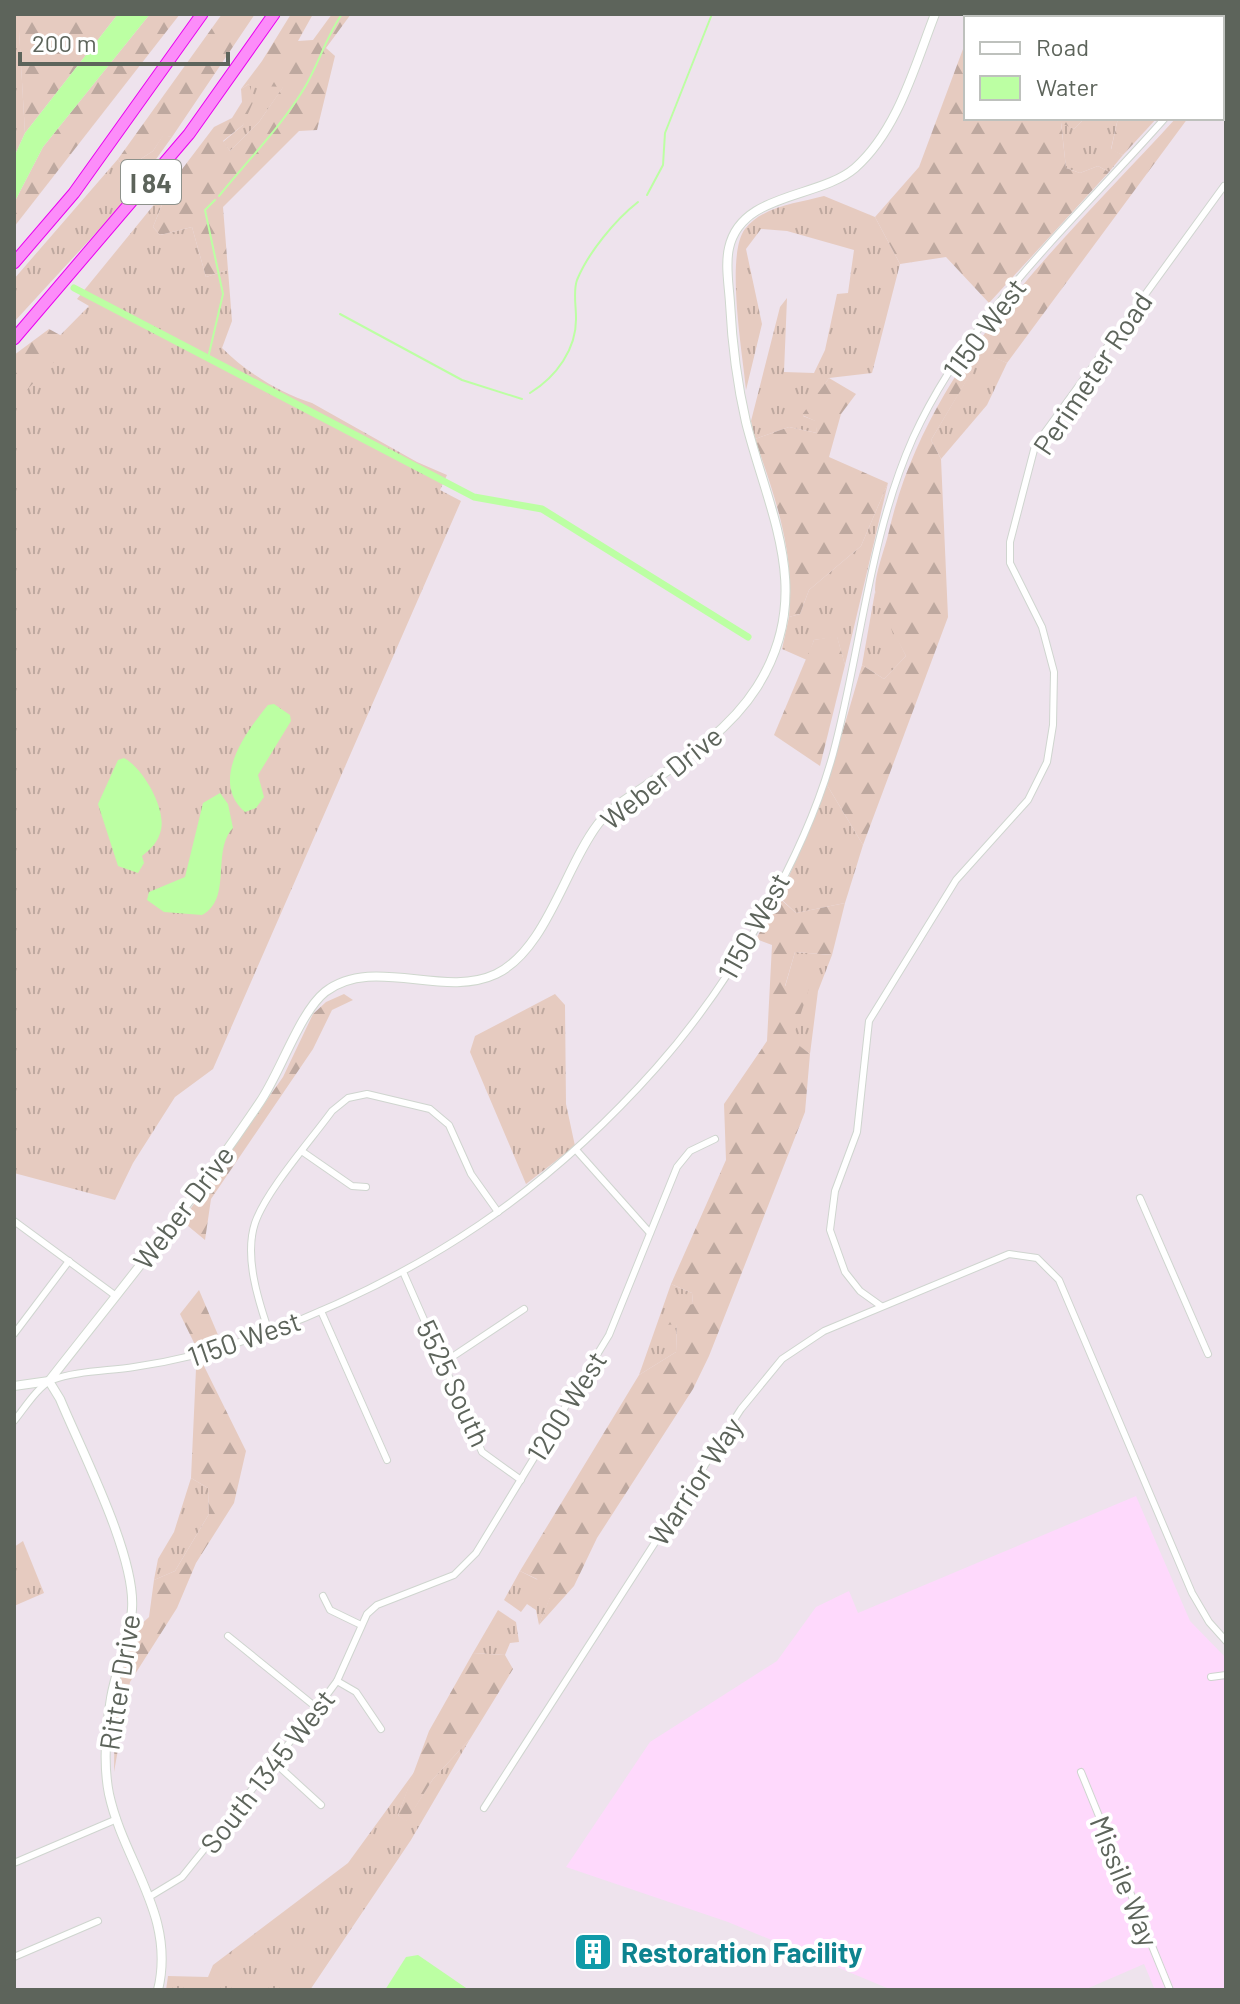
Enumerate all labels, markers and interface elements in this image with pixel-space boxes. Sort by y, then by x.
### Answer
scale bar [20,16,228,66]
legend [964,16,1224,120]
text: 200 m [32,28,97,57]
text: Road [1036,32,1089,61]
text: Water [1036,72,1098,101]
road number: I 84 [121,160,181,204]
street label: 1150 West [935,271,1033,385]
street label: Perimeter Road [1025,285,1159,461]
street label: Weber Drive [593,718,729,836]
street label: 1150 West [710,867,796,985]
street label: Weber Drive [125,1138,241,1276]
street label: 1150 West [183,1303,305,1373]
street label: 5525 South [410,1314,498,1452]
street label: 1200 West [519,1345,613,1467]
street label: Warrior Way [641,1410,749,1552]
street label: Ritter Drive [91,1612,147,1752]
street label: South 1345 West [192,1682,342,1860]
street label: Missile Way [1083,1811,1167,1951]
building icon: Restoration Facility [572,1931,614,1973]
place label: Restoration Facility [621,1935,862,1969]

